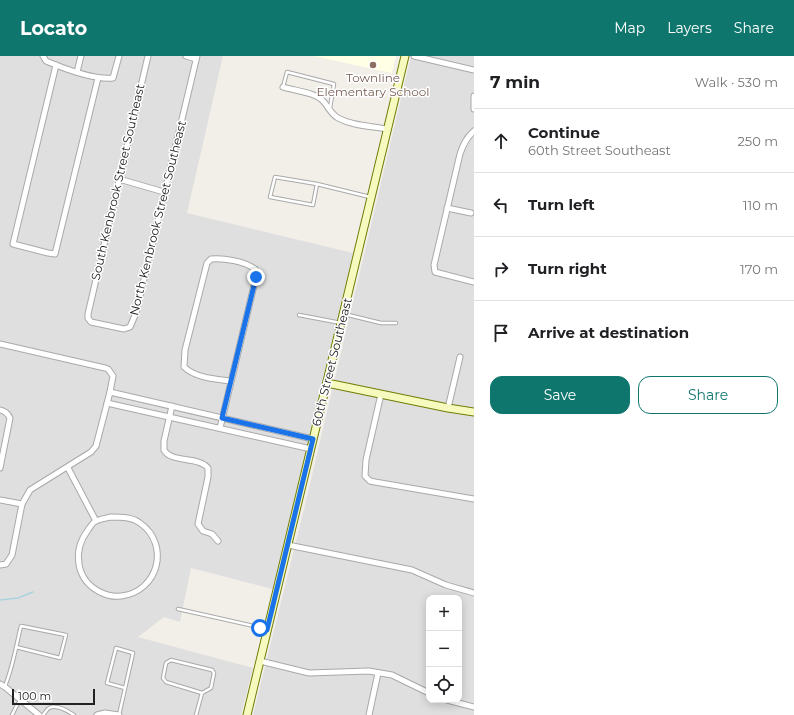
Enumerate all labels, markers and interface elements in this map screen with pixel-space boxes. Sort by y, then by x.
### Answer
text: Locato [20,17,87,40]
text: Map [614,19,645,37]
text: Layers [667,19,712,37]
text: Share [734,19,774,37]
marker: Townline Elementary School [368,60,378,70]
place label: Townline Elementary School [316,70,430,99]
text: 7 min [490,72,540,92]
text: Walk · 530 m [695,74,778,90]
street label: South Kenbrook Street Southeast [88,82,147,282]
street label: North Kenbrook Street Southeast [126,119,189,317]
text: Continue [528,123,600,142]
icon: ahead [490,130,512,152]
text: 250 m [737,133,778,149]
text: 60th Street Southeast [528,142,671,158]
icon: left [490,194,512,216]
text: Turn left [528,195,595,214]
text: 110 m [743,197,778,213]
icon: right [490,258,512,280]
text: Turn right [528,259,607,278]
text: 170 m [740,261,778,277]
route end [247,268,265,286]
street label: 60th Street Southeast [308,296,355,428]
icon: arrive [490,322,512,344]
text: Arrive at destination [528,323,689,342]
button: Save [490,376,630,414]
button: Share [638,376,778,414]
map controls [426,595,462,703]
button: + [426,595,462,631]
route start [251,619,269,637]
button: − [426,631,462,667]
button: locate [426,667,462,703]
scale bar [12,687,95,706]
text: 100 m [18,689,51,703]

